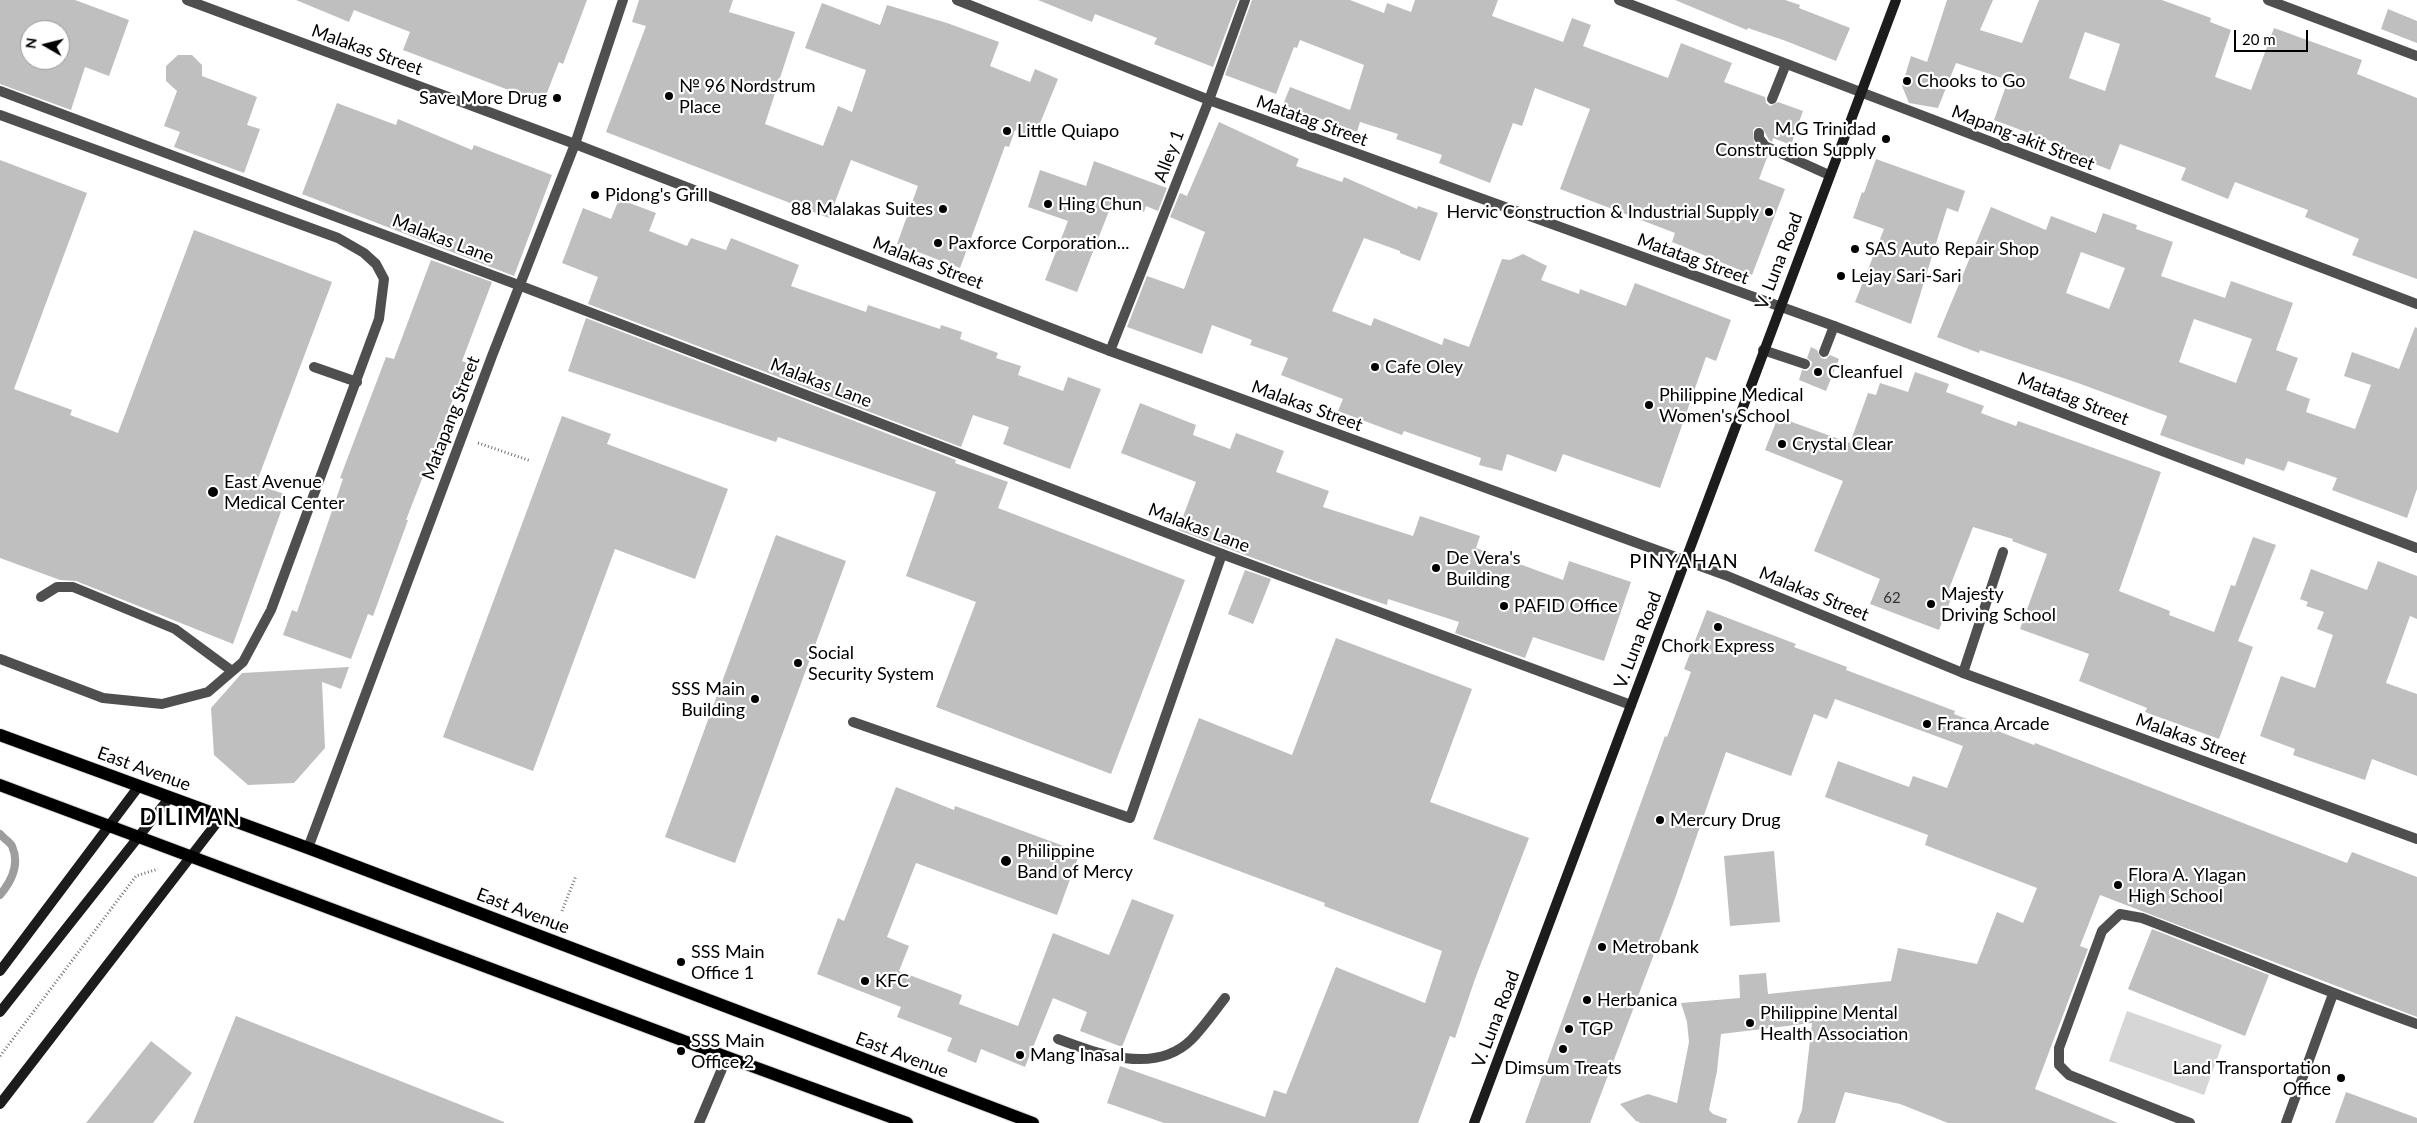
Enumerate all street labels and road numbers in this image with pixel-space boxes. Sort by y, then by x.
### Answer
street label: Malakas Street [309,20,425,80]
street label: Matatag Street [1253,91,1371,151]
street label: Mapang-akit Street [1948,101,2098,175]
street label: Alley 1 [1149,127,1189,185]
street label: Malakas Lane [389,210,497,268]
street label: V. Luna Road [1751,210,1807,312]
street label: Matatag Street [1634,229,1752,289]
street label: Malakas Street [870,232,986,294]
street label: Matapang Street [417,353,485,483]
street label: Malakas Lane [767,354,875,412]
street label: Matatag Street [2014,368,2132,430]
street label: Malakas Street [1249,376,1365,436]
street label: Malakas Lane [1145,499,1253,557]
street label: Malakas Street [1756,562,1872,626]
street label: V. Luna Road [1610,589,1666,691]
street label: Malakas Street [2133,709,2249,769]
street label: East Avenue [94,742,194,796]
street label: East Avenue [474,883,572,939]
street label: V. Luna Road [1468,968,1524,1070]
street label: East Avenue [853,1027,951,1083]

